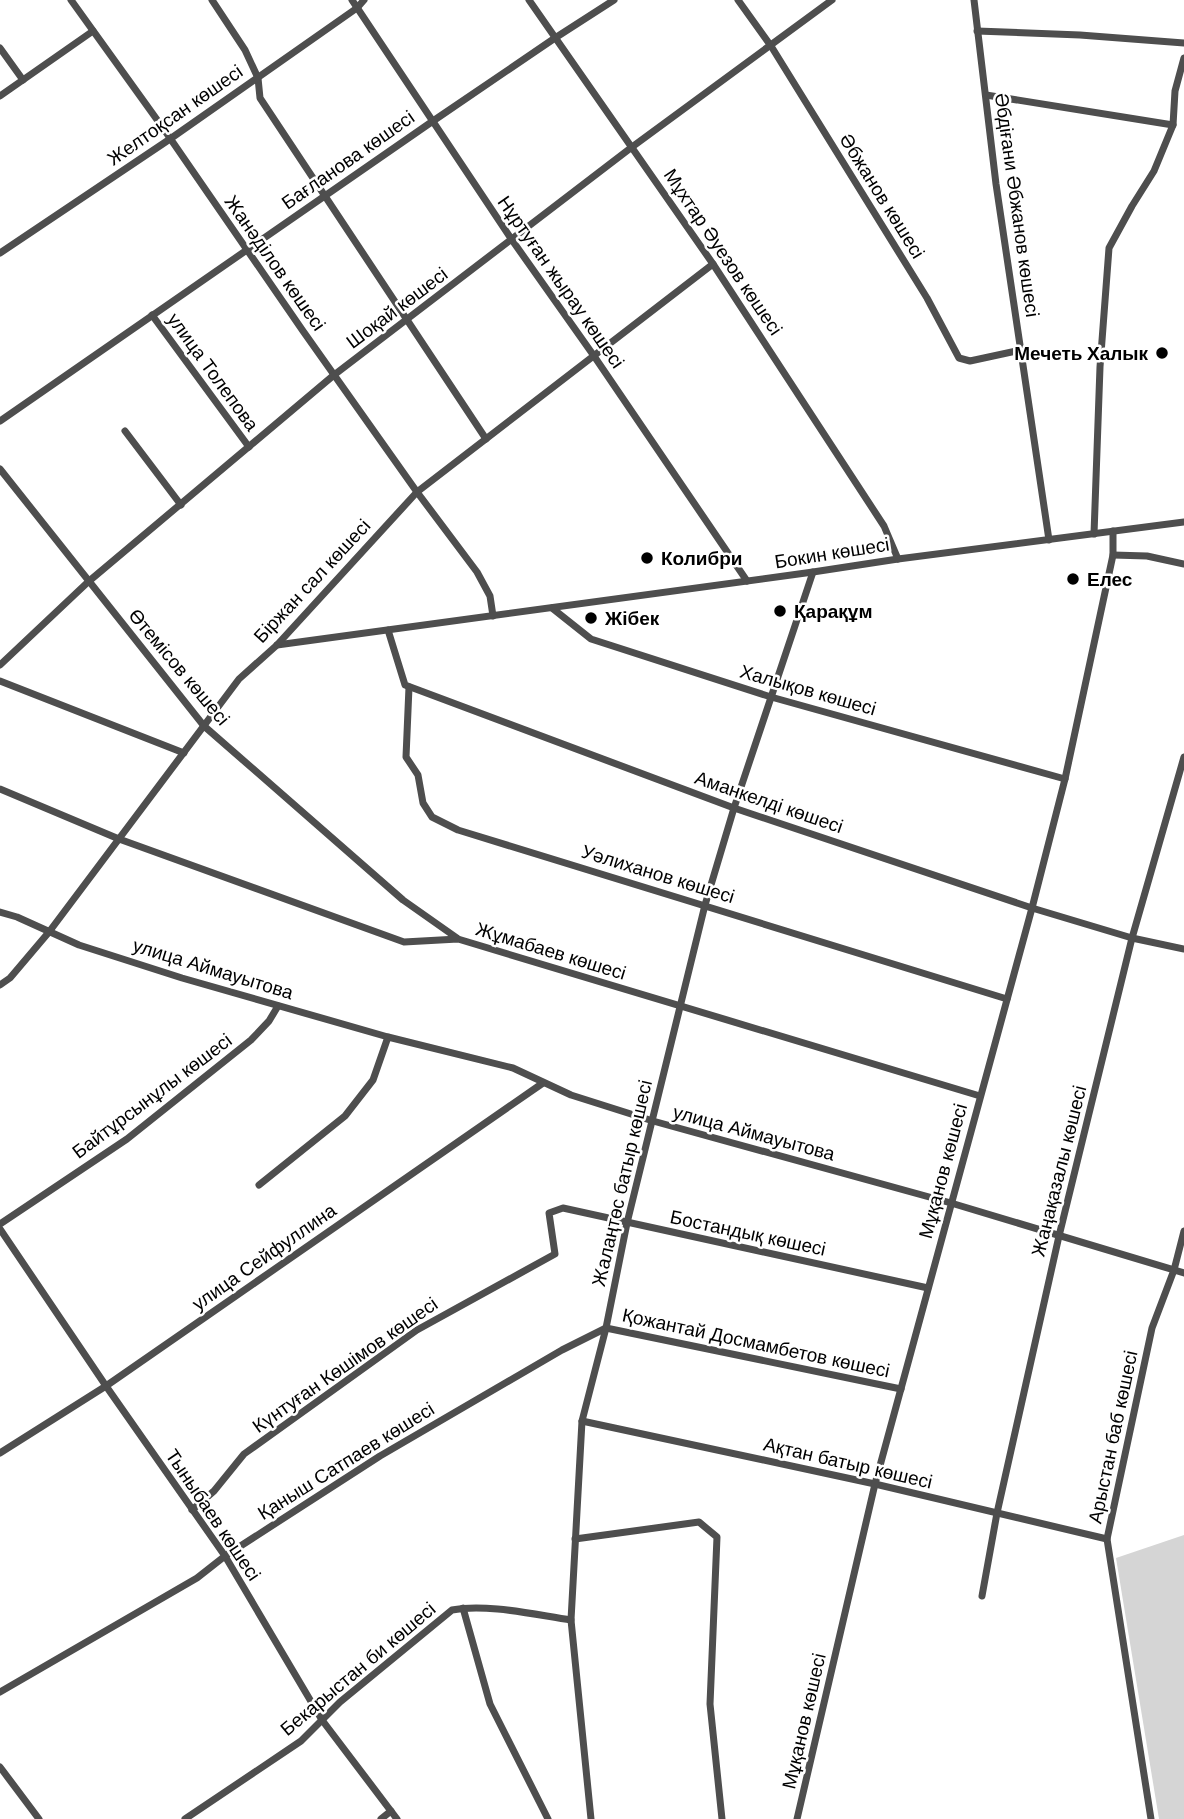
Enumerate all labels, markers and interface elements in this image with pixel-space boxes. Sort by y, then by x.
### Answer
street label: Желтоқсан көшесі [102,59,248,171]
street label: Әбдіғани Әбжанов көшесі [989,91,1045,319]
street label: Бағланова көшесі [277,105,419,215]
street label: Әбжанов көшесі [834,129,930,263]
street label: Мұхтар Әуезов көшесі [658,164,788,340]
street label: Жанәділов көшесі [219,190,331,336]
street label: Нұртуған жырау көшесі [492,191,630,373]
street label: Шоқай көшесі [341,262,453,354]
street label: улица Толепова [162,308,265,437]
place label: Мечеть Халык [1014,341,1148,366]
marker: Мечеть Халык [1154,345,1170,361]
street label: Біржан сал көшесі [248,514,376,648]
street label: Бокин көшесі [773,532,891,574]
place label: Колибри [661,546,743,571]
marker: Колибри [639,550,655,566]
place label: Елес [1087,567,1133,592]
marker: Елес [1065,571,1081,587]
place label: Қарақұм [794,599,872,624]
street label: Өтемісов көшесі [123,603,235,731]
marker: Қарақұм [772,603,788,619]
place label: Жібек [604,606,660,631]
marker: Жібек [583,610,599,626]
street label: Халықов көшесі [737,659,879,721]
street label: Аманкелді көшесі [692,765,846,839]
street label: Уәлиханов көшесі [578,839,738,909]
street label: Жұмабаев көшесі [473,916,629,986]
street label: улица Аймауытова [130,933,297,1005]
street label: Байтұрсынұлы көшесі [67,1028,237,1164]
street label: Жалаңтөс батыр көшесі [586,1077,658,1289]
street label: Жаңақазалы көшесі [1026,1083,1092,1259]
street label: улица Аймауытова [670,1099,838,1167]
street label: Мұқанов көшесі [913,1101,973,1241]
street label: улица Сейфуллина [187,1198,341,1316]
street label: Бостандық көшесі [668,1204,828,1262]
street label: Күнтуған Көшімов көшесі [247,1291,443,1439]
street label: Қожантай Досмамбетов көшесі [620,1302,892,1384]
street label: Арыстан баб көшесі [1082,1348,1144,1526]
street label: Қаныш Сатпаев көшесі [253,1396,439,1526]
street label: Ақтан батыр көшесі [761,1431,935,1495]
street label: Тыныбаев көшесі [160,1444,266,1586]
street label: Бекарыстан би көшесі [275,1597,441,1741]
street label: Мұқанов көшесі [776,1651,832,1791]

